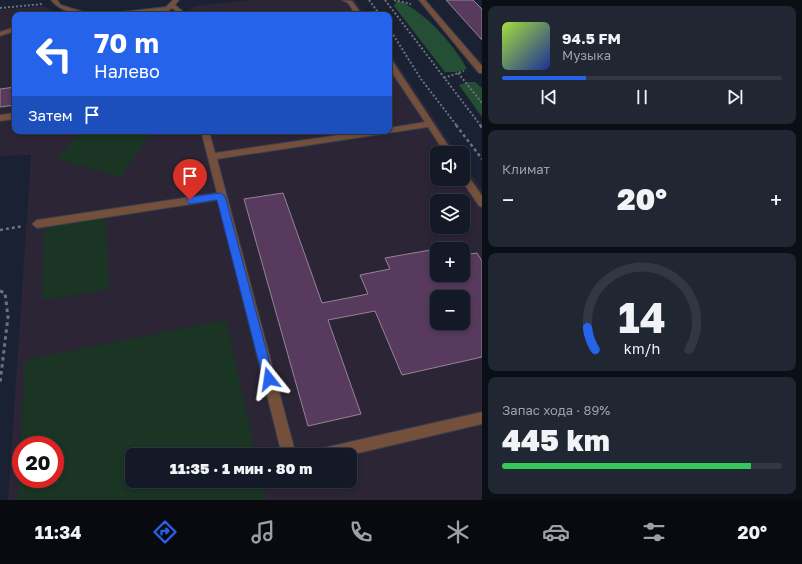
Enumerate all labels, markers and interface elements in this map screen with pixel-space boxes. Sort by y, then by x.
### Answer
text: 70 m [94,26,159,59]
icon: left [28,28,80,80]
text: 94.5 FM [562,29,621,47]
text: Музыка [562,47,611,63]
text: Налево [94,60,160,82]
icon: previous [538,86,560,108]
icon: pause [631,86,653,108]
icon: next [724,86,746,108]
icon: arrive [81,104,103,126]
text: Затем [28,106,73,124]
map controls [430,146,470,330]
button: sound [430,146,470,186]
pin [173,159,207,200]
text: Климат [502,161,550,177]
icon: arrive [179,165,201,187]
text: 20° [617,181,667,217]
text: − [502,186,514,213]
text: + [770,186,782,213]
button: layers [430,194,470,234]
button: + [430,242,470,282]
button: − [430,290,470,330]
text: 14 [618,292,666,342]
text: km/h [624,339,660,356]
position arrow [248,358,290,400]
text: Запас хода · 89% [502,402,610,418]
text: 445 km [502,422,610,458]
speed limit sign: 20 [12,436,64,488]
text: 11:35 · 1 мин · 80 m [170,459,312,477]
icon: directions [151,518,179,546]
icon: music [249,518,277,546]
icon: phone [347,518,375,546]
icon: climate [444,518,472,546]
icon: car [542,518,570,546]
icon: filters [640,518,668,546]
text: 11:34 [35,521,81,543]
text: 20° [737,521,767,543]

